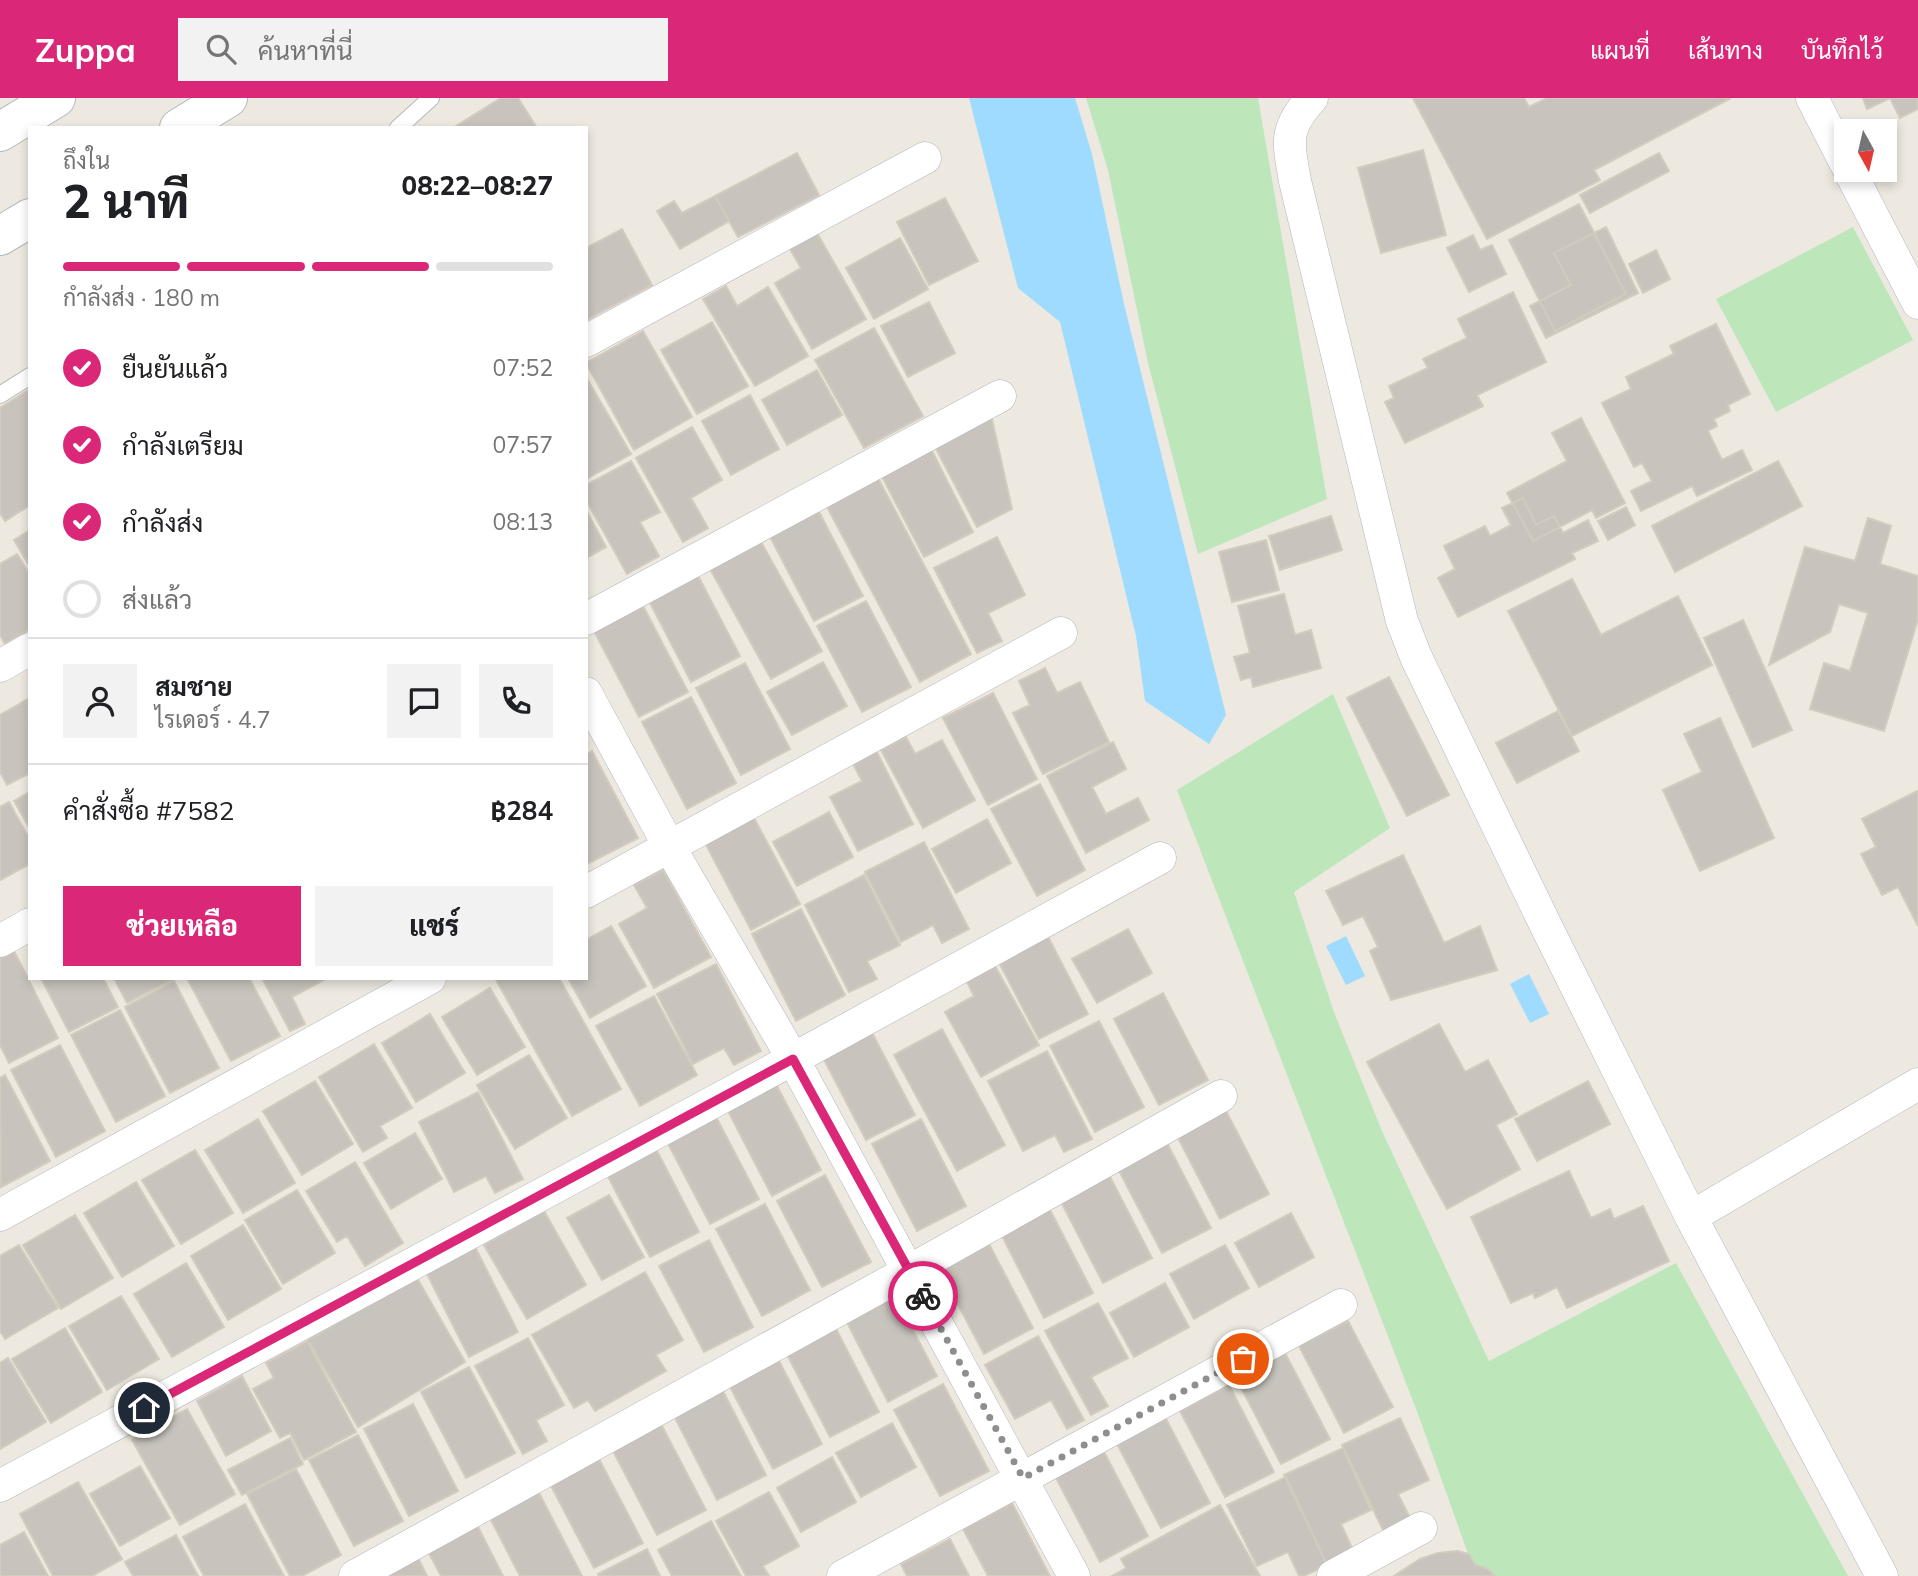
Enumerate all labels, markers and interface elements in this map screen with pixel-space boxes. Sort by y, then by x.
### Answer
search box [178,18,668,81]
text: Zuppa [35,29,136,70]
icon: search [202,30,240,68]
text: ค้นหาที่นี่ [258,34,353,67]
text: แผนที่ [1590,35,1650,65]
text: เส้นทาง [1688,35,1763,65]
text: บันทึกไว้ [1801,35,1883,65]
north arrow [1834,119,1897,182]
map controls [1834,119,1897,182]
text: ถึงใน [63,146,110,175]
text: 08:22–08:27 [402,169,553,202]
text: 2 นาที [63,172,189,230]
text: กำลังส่ง · 180 m [63,283,220,312]
icon: check [63,349,101,387]
text: ยืนยันแล้ว [122,352,228,385]
text: 07:52 [493,353,553,382]
icon: check [63,426,101,464]
text: กำลังเตรียม [122,429,244,462]
text: 07:57 [493,430,553,459]
icon: check [63,503,101,541]
text: กำลังส่ง [122,506,203,539]
text: 08:13 [493,507,553,536]
text: ส่งแล้ว [122,583,192,616]
button: person [63,664,137,738]
button: chat [387,664,461,738]
button: phone [479,664,553,738]
text: สมชาย [155,670,232,703]
text: ไรเดอร์ · 4.7 [155,705,271,734]
text: คำสั่งซื้อ #7582 [63,794,234,827]
text: ฿284 [491,794,553,827]
button: ช่วยเหลือ [63,886,301,966]
button: แชร์ [315,886,553,966]
courier [888,1261,958,1331]
icon: bike [904,1277,942,1315]
pin [1213,1329,1273,1389]
icon: bag [1224,1340,1262,1378]
pin [114,1378,174,1438]
icon: home [125,1389,163,1427]

